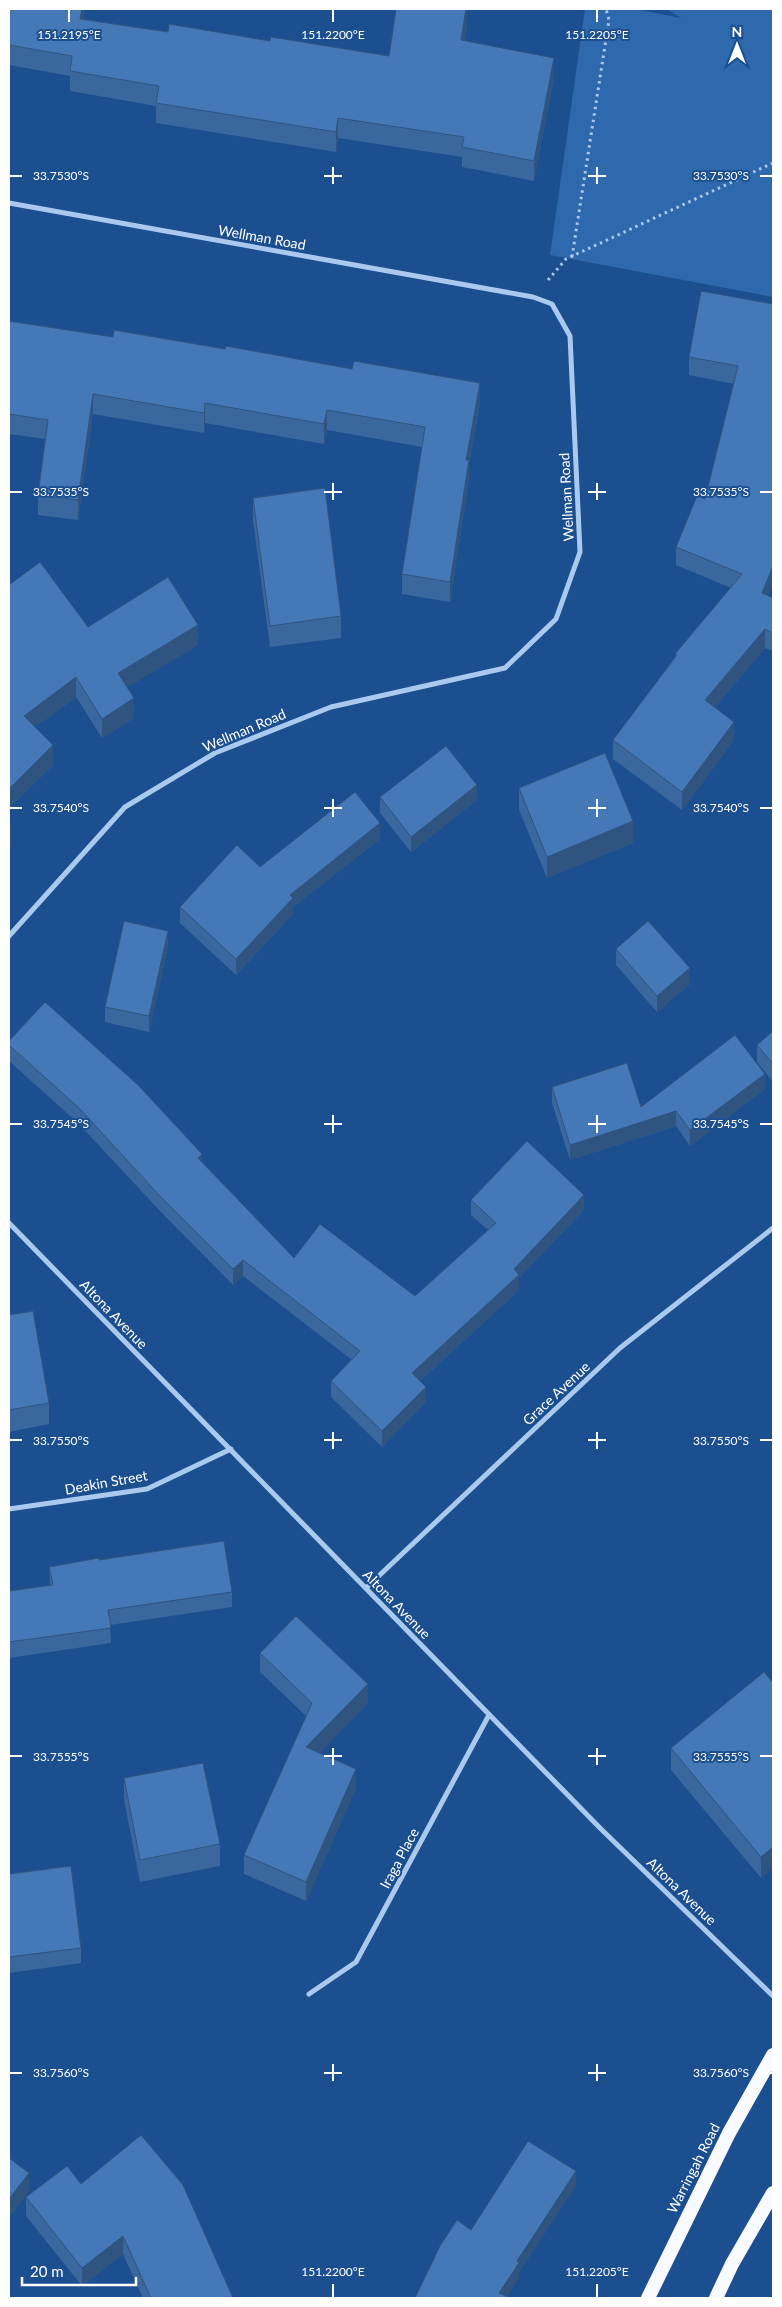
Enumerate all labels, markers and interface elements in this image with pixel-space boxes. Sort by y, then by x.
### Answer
north arrow [712,20,762,70]
text: N [732,23,742,40]
text: 151.2195°E [37,27,101,42]
text: 151.2200°E [301,27,365,42]
text: 151.2205°E [565,27,629,42]
text: 33.7530°S [33,168,89,183]
text: 33.7530°S [693,168,749,183]
street label: Wellman Road [217,221,307,253]
street label: Wellman Road [555,452,577,542]
text: 33.7535°S [33,484,89,499]
text: 33.7535°S [693,484,749,499]
street label: Wellman Road [200,705,288,755]
text: 33.7540°S [33,800,89,815]
text: 33.7540°S [693,800,749,815]
text: 33.7545°S [33,1116,89,1131]
text: 33.7545°S [693,1116,749,1131]
street label: Altona Avenue [77,1276,151,1352]
street label: Grace Avenue [519,1358,593,1428]
text: 33.7550°S [33,1433,89,1448]
text: 33.7550°S [693,1433,749,1448]
street label: Deakin Street [63,1466,149,1498]
street label: Altona Avenue [360,1566,434,1642]
text: 33.7555°S [33,1749,89,1764]
text: 33.7555°S [693,1749,749,1764]
street label: Iraga Place [376,1825,422,1891]
street label: Altona Avenue [644,1854,720,1928]
text: 33.7560°S [33,2065,89,2080]
text: 33.7560°S [693,2065,749,2080]
street label: Warringah Road [663,2120,723,2216]
scale bar [22,2254,136,2286]
text: 20 m [30,2262,64,2280]
text: 151.2200°E [301,2264,365,2279]
text: 151.2205°E [565,2264,629,2279]

